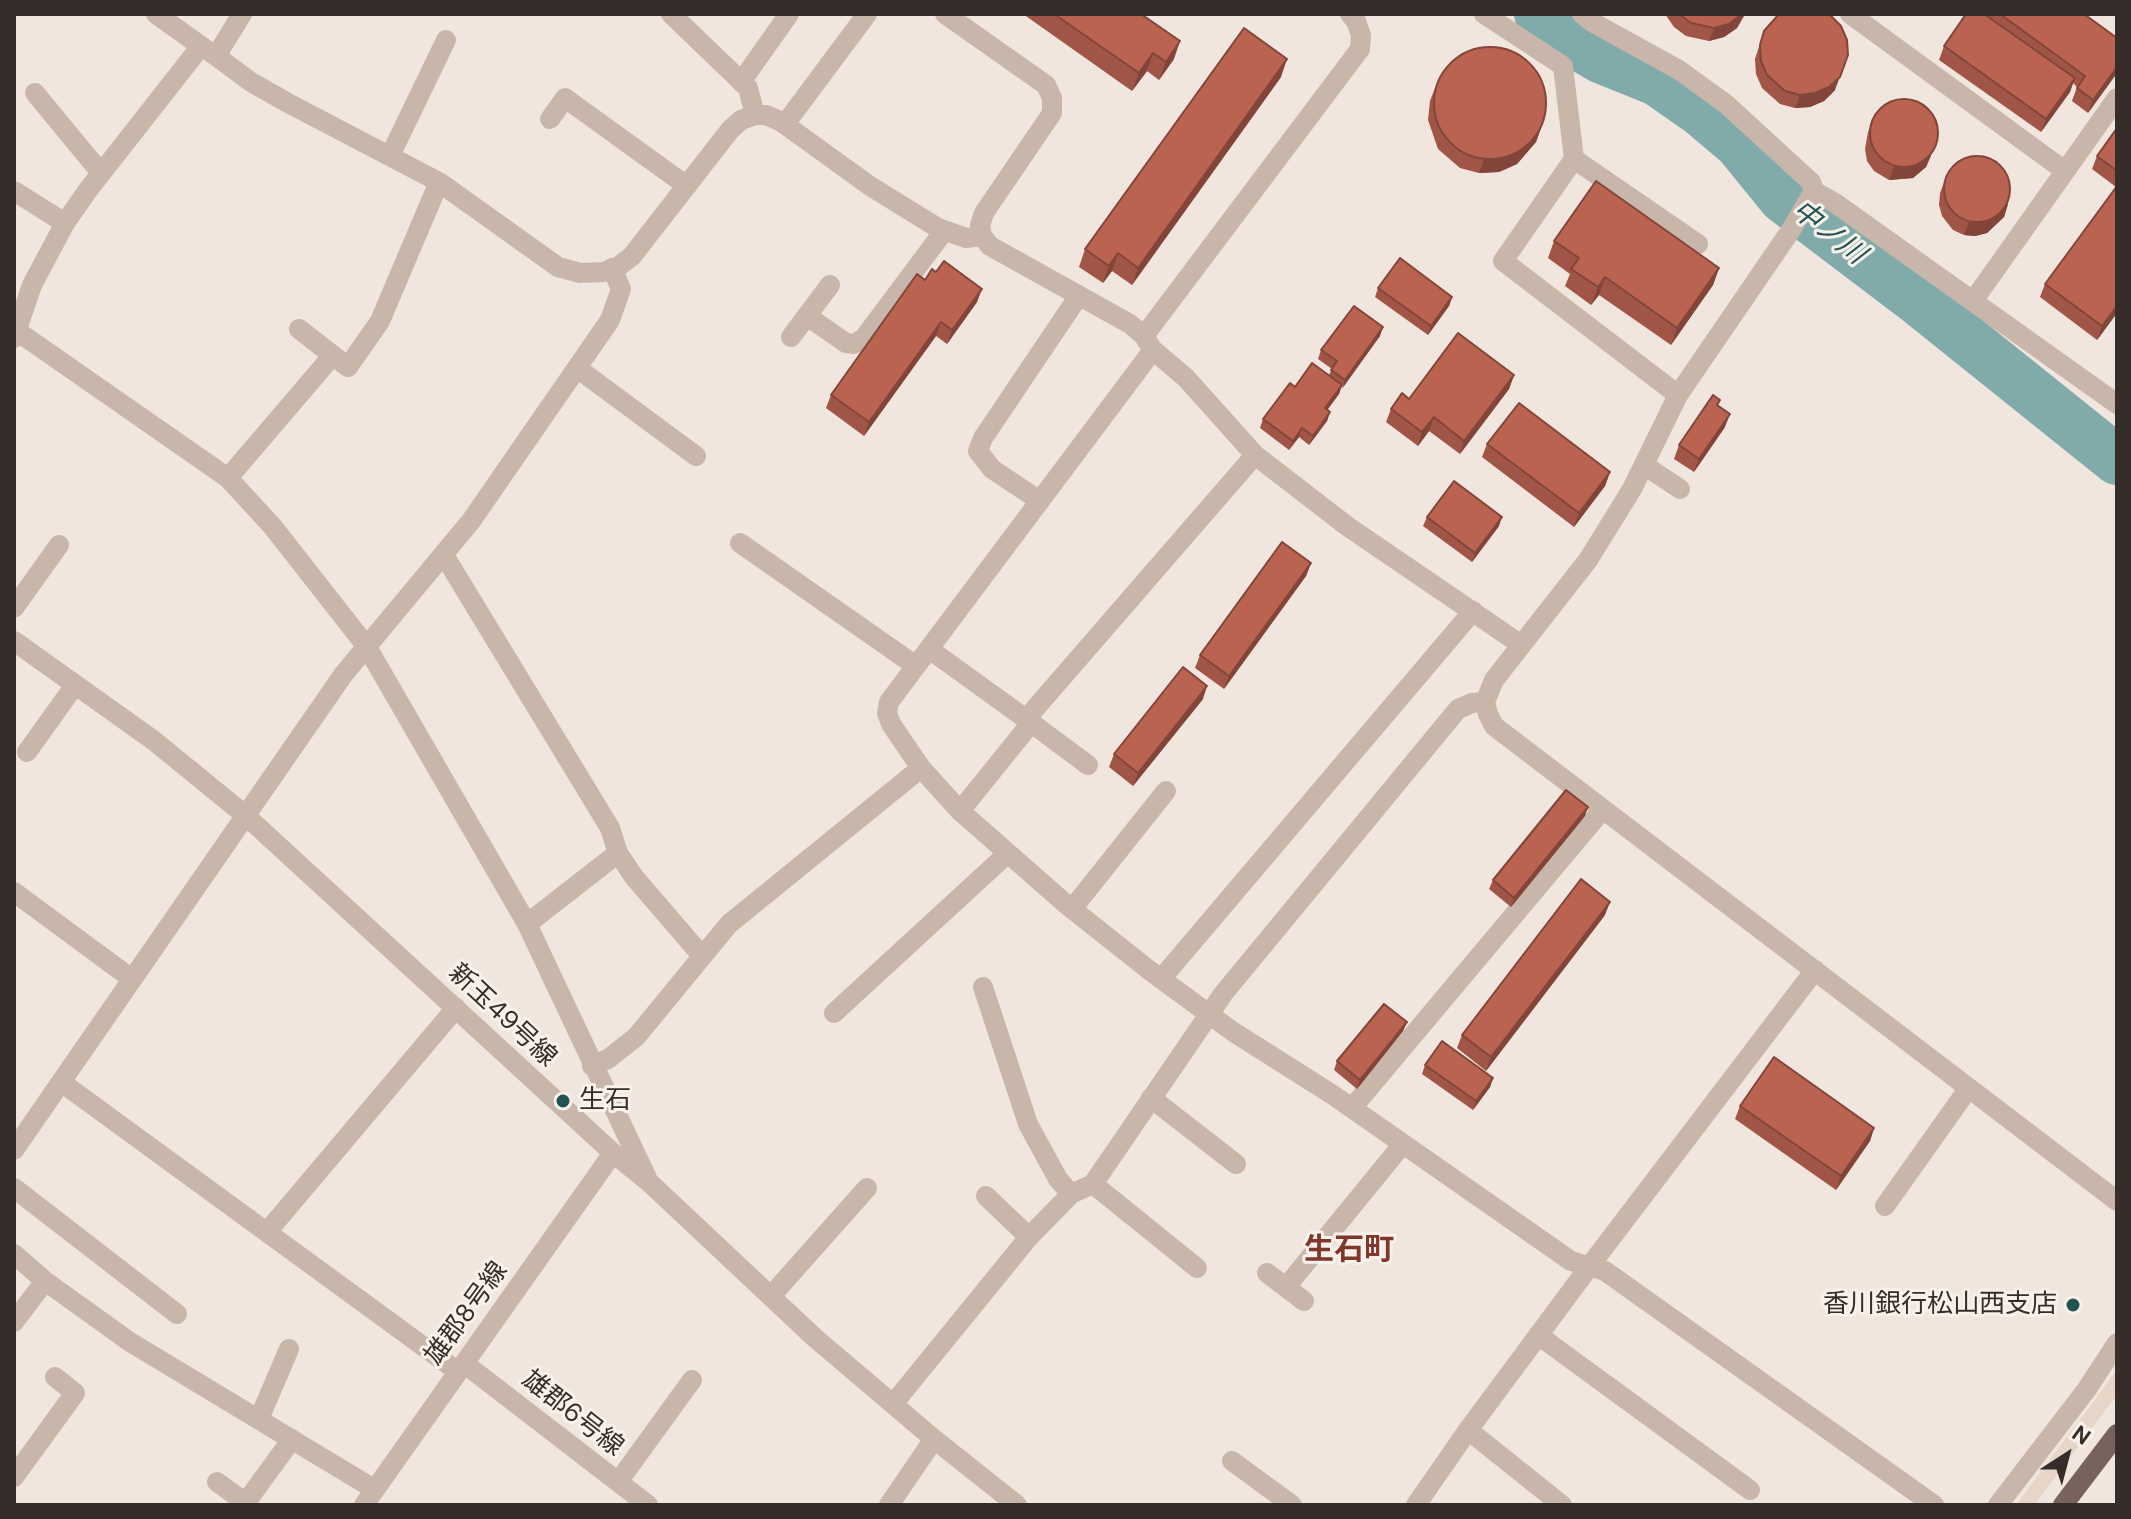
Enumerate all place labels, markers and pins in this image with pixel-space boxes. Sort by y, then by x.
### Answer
place label: 生石 [579,1085,631,1117]
marker: 生石 [554,1092,572,1110]
place label: 香川銀行松山西支店 [1823,1289,2057,1321]
marker: 香川銀行松山西支店 [2064,1296,2082,1314]

